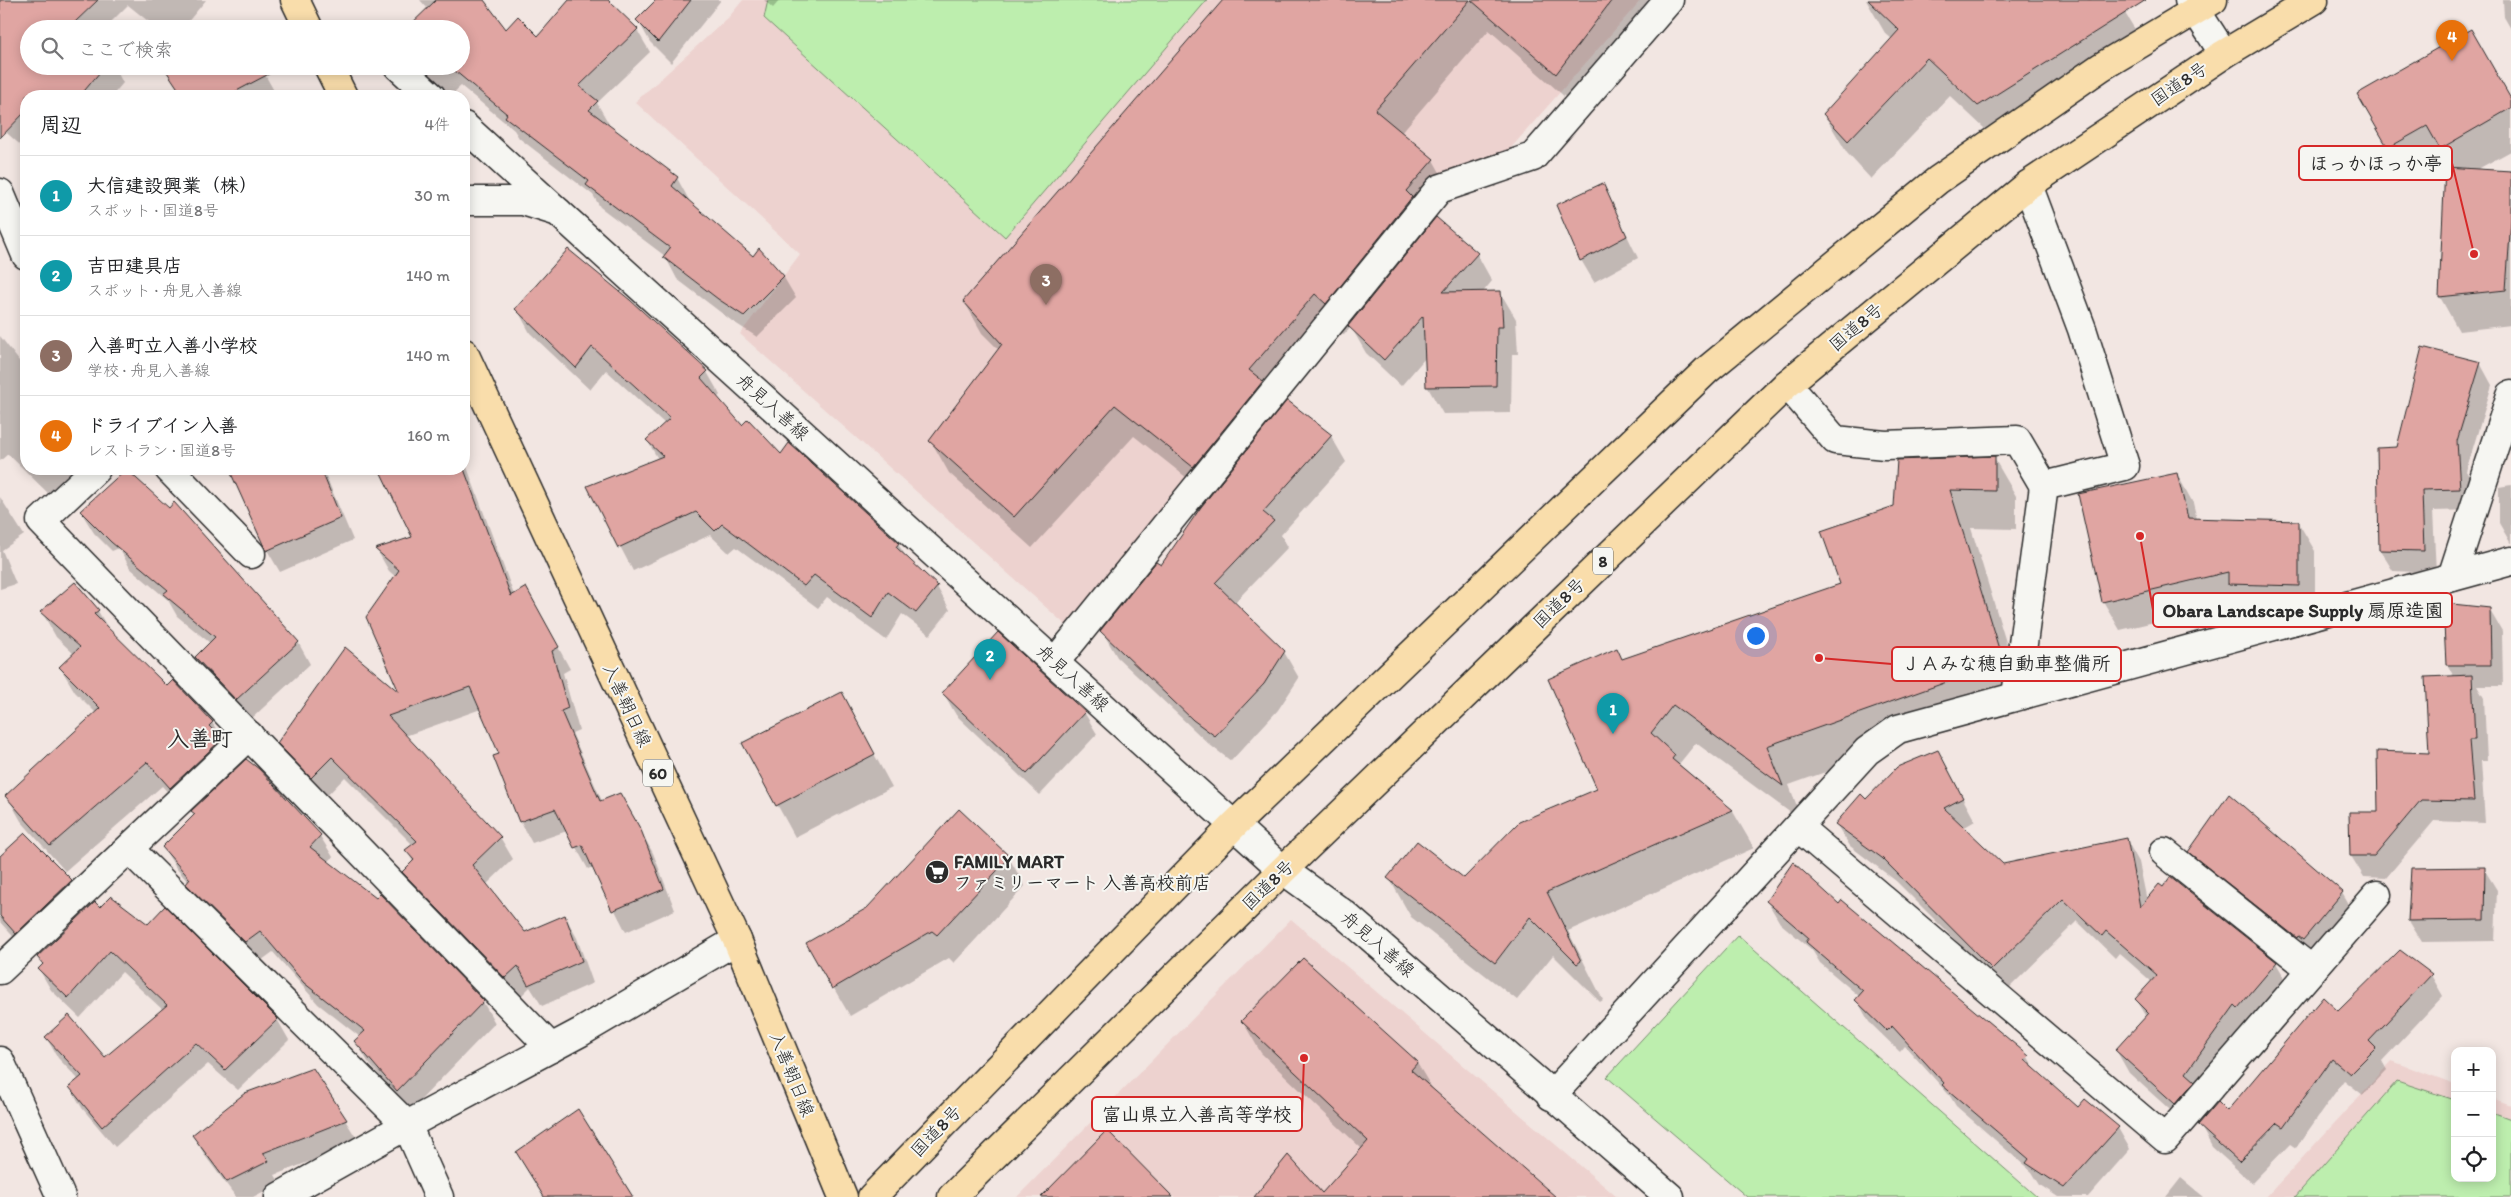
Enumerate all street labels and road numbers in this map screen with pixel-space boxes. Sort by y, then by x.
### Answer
street label: 国道8号 [2146,57,2212,111]
street label: 国道8号 [1824,298,1888,356]
street label: 舟見入善線 [732,369,814,445]
road number: 8 [1593,548,1613,574]
street label: 国道8号 [1528,573,1590,633]
street label: 舟見入善線 [1032,640,1114,716]
street label: 入善朝日線 [598,660,656,750]
road number: 60 [643,760,673,786]
street label: 国道8号 [1237,855,1299,915]
street label: 舟見入善線 [1337,906,1419,982]
street label: 入善朝日線 [765,1028,819,1120]
street label: 国道8号 [906,1100,966,1162]

